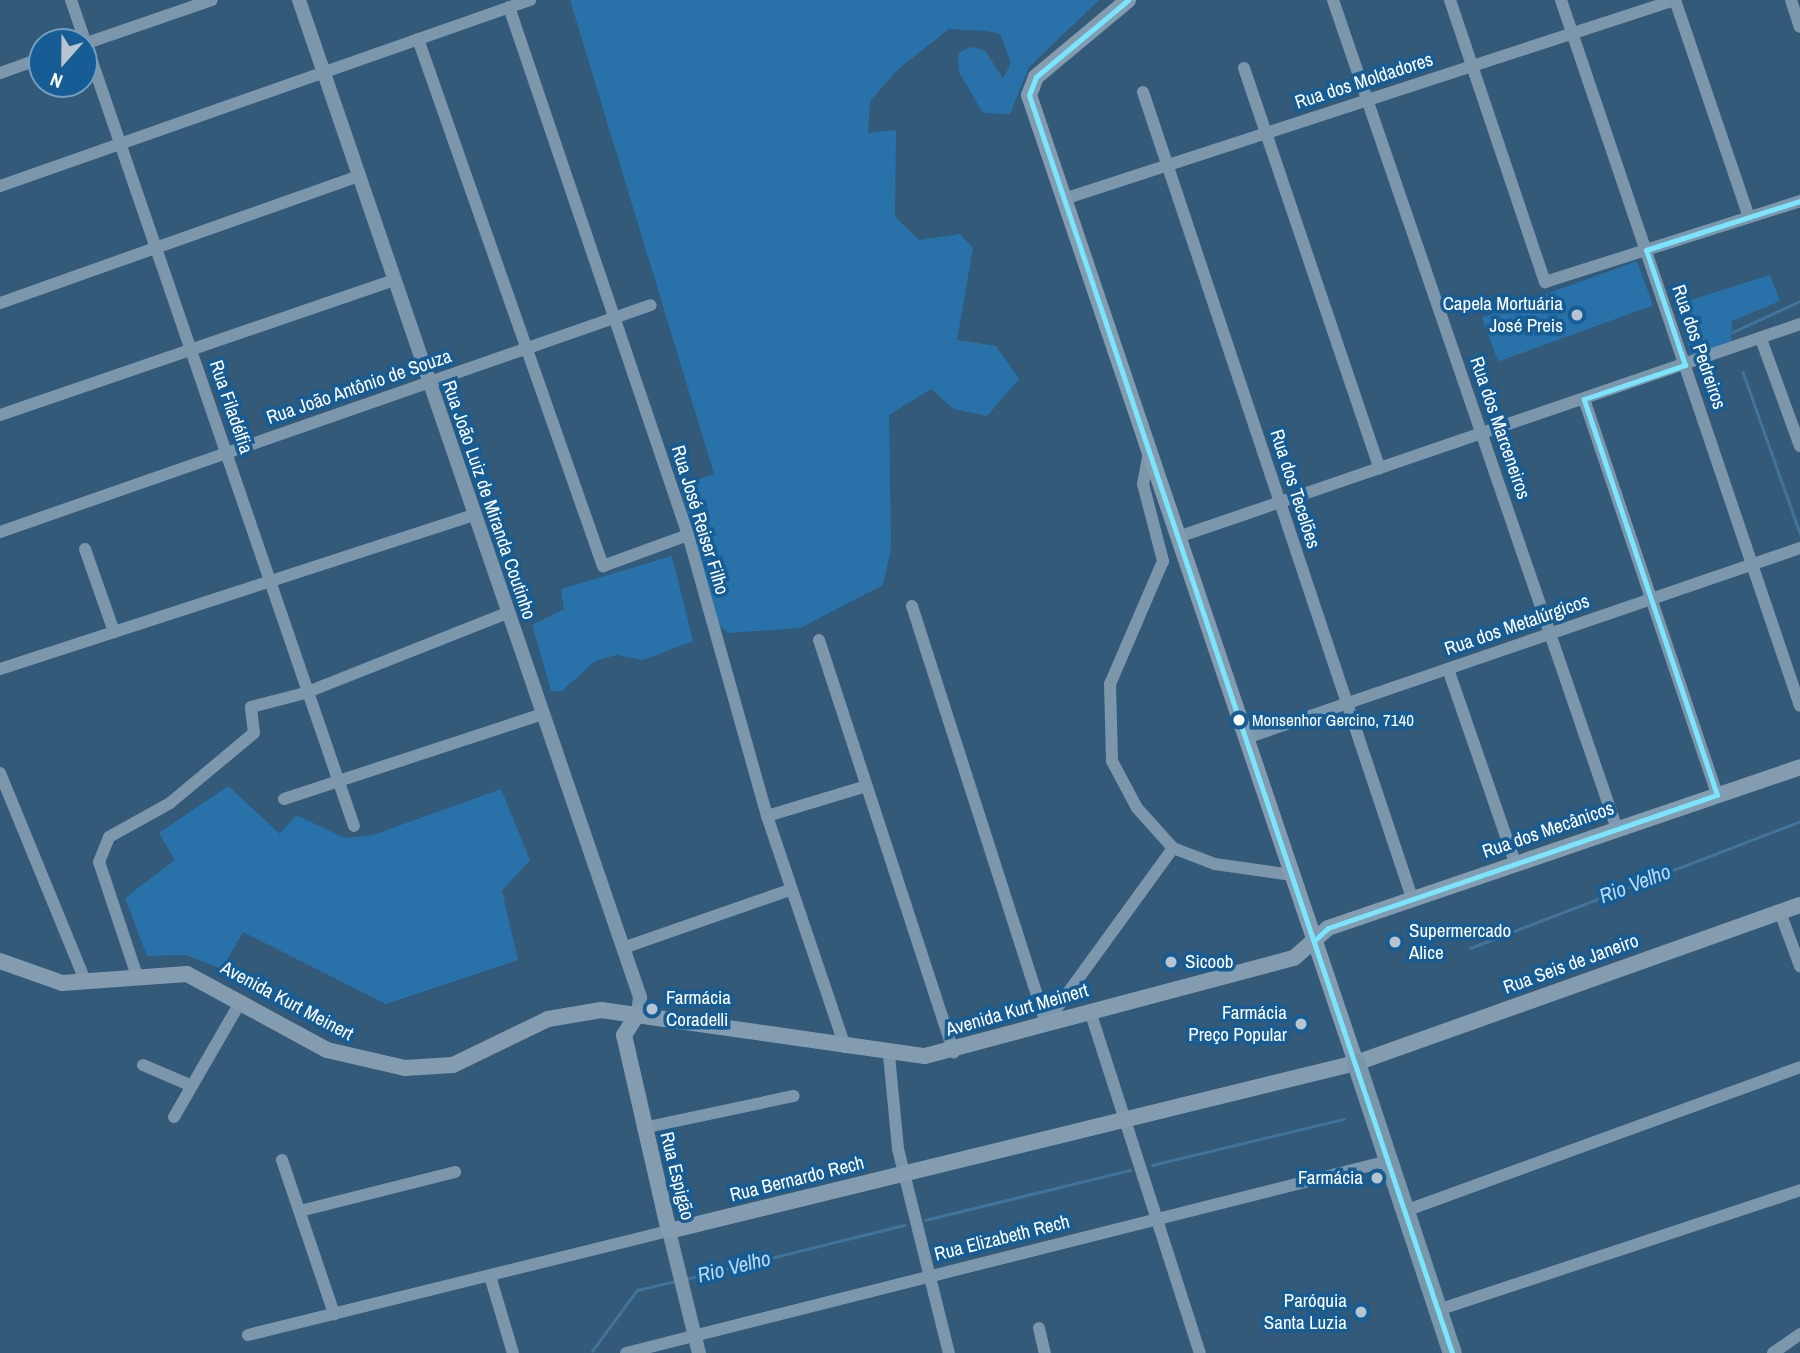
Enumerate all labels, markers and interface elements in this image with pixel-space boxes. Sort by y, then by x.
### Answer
north arrow [28,28,98,98]
street label: Rua dos Moldadores [1292,48,1436,114]
text: N [46,67,66,95]
street label: Rua dos Pedreiros [1667,282,1731,412]
place label: Capela Mortuária José Preis [1443,293,1563,337]
marker: Capela Mortuária José Preis [1569,307,1585,323]
street label: Rua João Antônio de Souza [263,344,455,430]
street label: Rua dos Marceneiros [1465,354,1535,502]
street label: Rua Filadélfia [204,357,258,457]
street label: Rua João Luiz de Miranda Coutinho [437,378,541,622]
street label: Rua dos Tecelões [1265,427,1325,551]
street label: Rua José Reiser Filho [666,443,734,597]
street label: Rua dos Metalúrgicos [1442,590,1592,660]
place label: Monsenhor Gercino, 7140 [1252,710,1414,730]
marker: Monsenhor Gercino, 7140 [1232,713,1246,727]
street label: Rua dos Mecânicos [1479,797,1617,863]
water label: Rio Velho [1596,859,1674,909]
place label: Supermercado Alice [1409,920,1511,964]
street label: Rua Seis de Janeiro [1500,929,1642,999]
marker: Supermercado Alice [1387,934,1403,950]
place label: Sicoob [1185,951,1234,973]
marker: Sicoob [1163,954,1179,970]
street label: Avenida Kurt Meinert [217,956,357,1046]
street label: Avenida Kurt Meinert [943,979,1091,1041]
place label: Farmácia Coradelli [666,987,731,1031]
marker: Farmácia Coradelli [644,1001,660,1017]
place label: Farmácia Preço Popular [1188,1002,1287,1046]
marker: Farmácia Preço Popular [1293,1016,1309,1032]
street label: Rua Espigão [655,1130,699,1222]
street label: Rua Bernardo Rech [727,1151,867,1207]
place label: Farmácia [1298,1167,1363,1189]
marker: Farmácia [1369,1170,1385,1186]
street label: Rua Elizabeth Rech [932,1210,1072,1266]
water label: Rio Velho [695,1246,773,1288]
place label: Paróquia Santa Luzia [1264,1290,1347,1334]
marker: Paróquia Santa Luzia [1353,1304,1369,1320]

